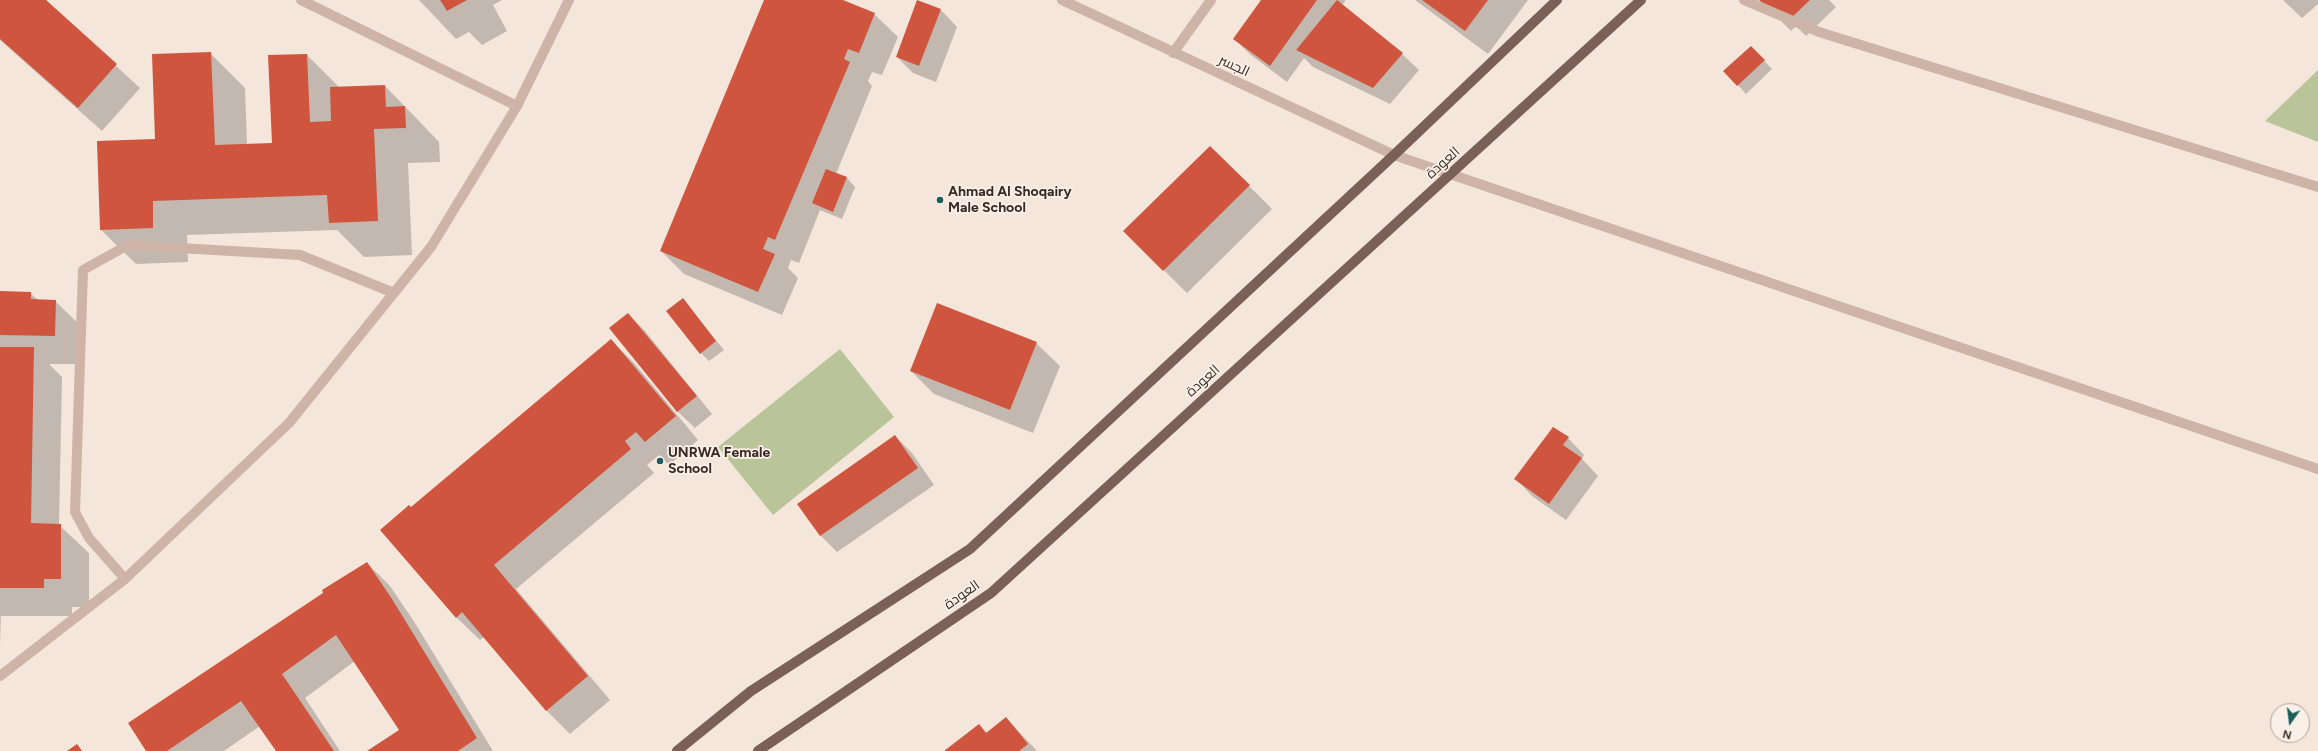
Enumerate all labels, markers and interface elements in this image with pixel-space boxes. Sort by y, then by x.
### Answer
street label: الجسر [1216,52,1252,80]
street label: العودة [1423,144,1463,182]
place label: Ahmad Al Shoqairy Male School [948,184,1071,216]
marker: Ahmad Al Shoqairy Male School [935,195,945,205]
street label: العودة [1183,362,1223,400]
place label: UNRWA Female School [668,445,770,478]
marker: UNRWA Female School [655,456,665,466]
street label: العودة [941,577,983,613]
north arrow [2270,703,2310,743]
text: N [2282,727,2293,741]

